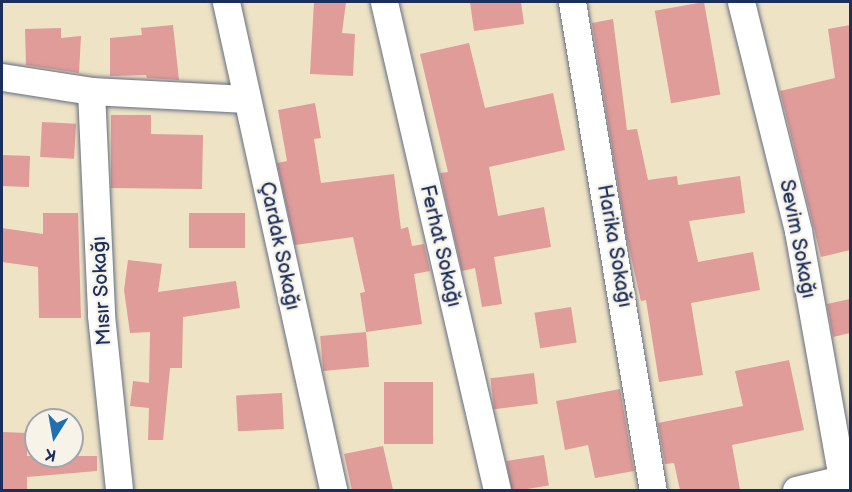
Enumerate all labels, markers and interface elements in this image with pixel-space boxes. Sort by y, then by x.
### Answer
street label: Sevim Sokağı [774,178,820,300]
street label: Çardak Sokağı [254,180,304,312]
street label: Ferhat Sokağı [414,182,466,310]
street label: Harika Sokağı [591,183,637,309]
street label: Mısır Sokağı [87,236,117,346]
north arrow [24,408,84,468]
text: K [44,444,58,465]

